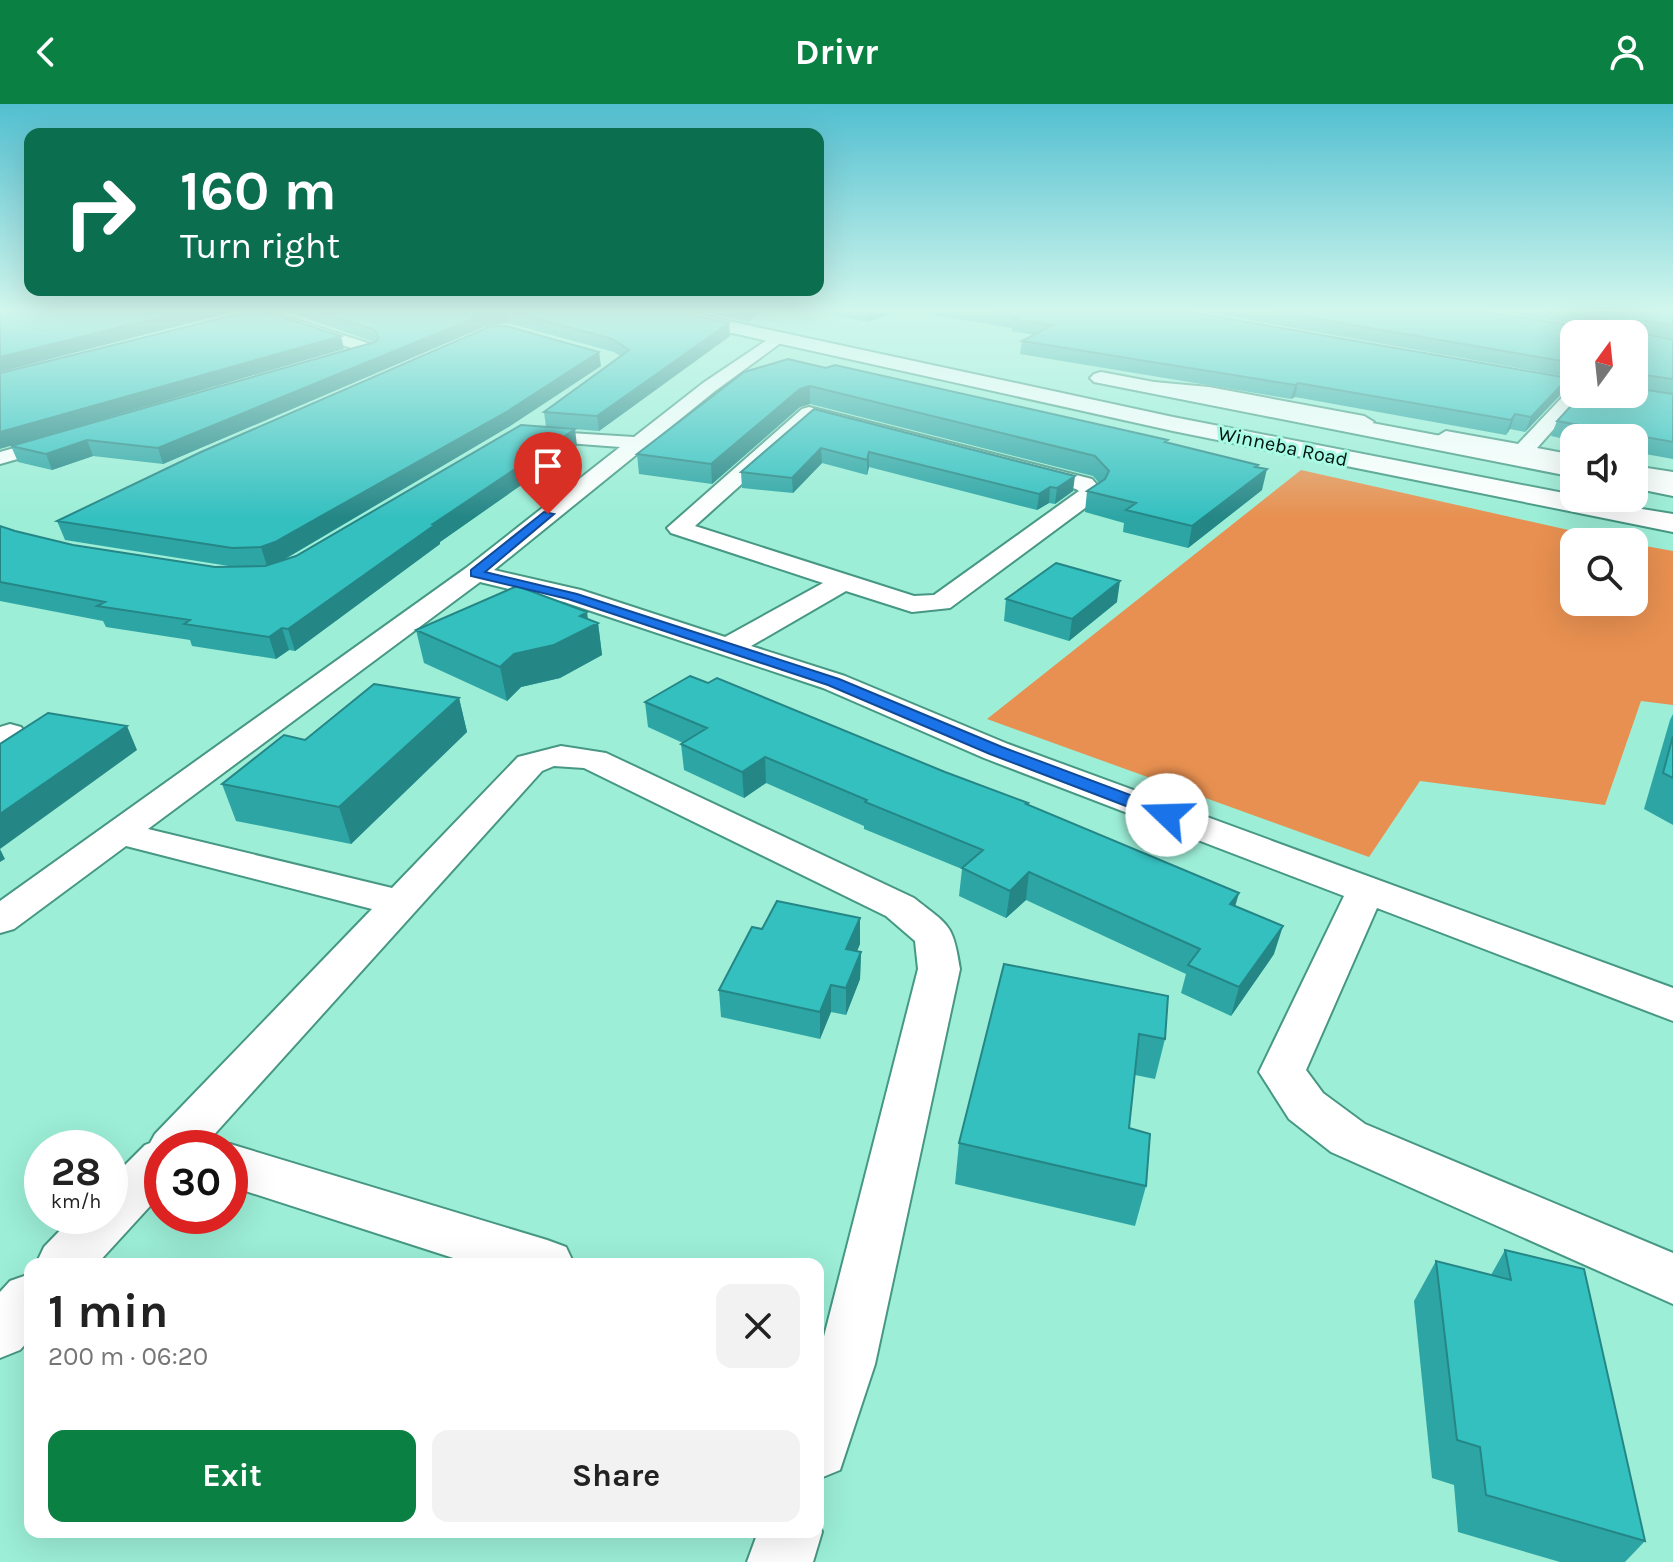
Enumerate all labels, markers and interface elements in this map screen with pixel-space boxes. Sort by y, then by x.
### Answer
icon: back [24,30,68,74]
icon: person [1605,30,1649,74]
text: Drivr [795,31,878,73]
text: 160 m [180,158,337,223]
icon: right [48,160,152,264]
text: Turn right [180,225,340,267]
north arrow [1560,320,1648,408]
map controls [1560,320,1648,616]
street label: Winneba Road [1216,422,1350,471]
button: sound [1560,424,1648,512]
pin [514,432,582,514]
icon: arrive [526,444,570,488]
button: search [1560,528,1648,616]
position arrow [1125,773,1209,857]
speed limit sign: 30 [144,1130,248,1234]
text: 28 [51,1148,101,1195]
text: km/h [51,1190,101,1213]
text: 1 min [48,1283,168,1339]
button: close [716,1284,800,1368]
text: 200 m · 06:20 [48,1341,208,1372]
button: Exit [48,1430,416,1522]
button: Share [432,1430,800,1522]

